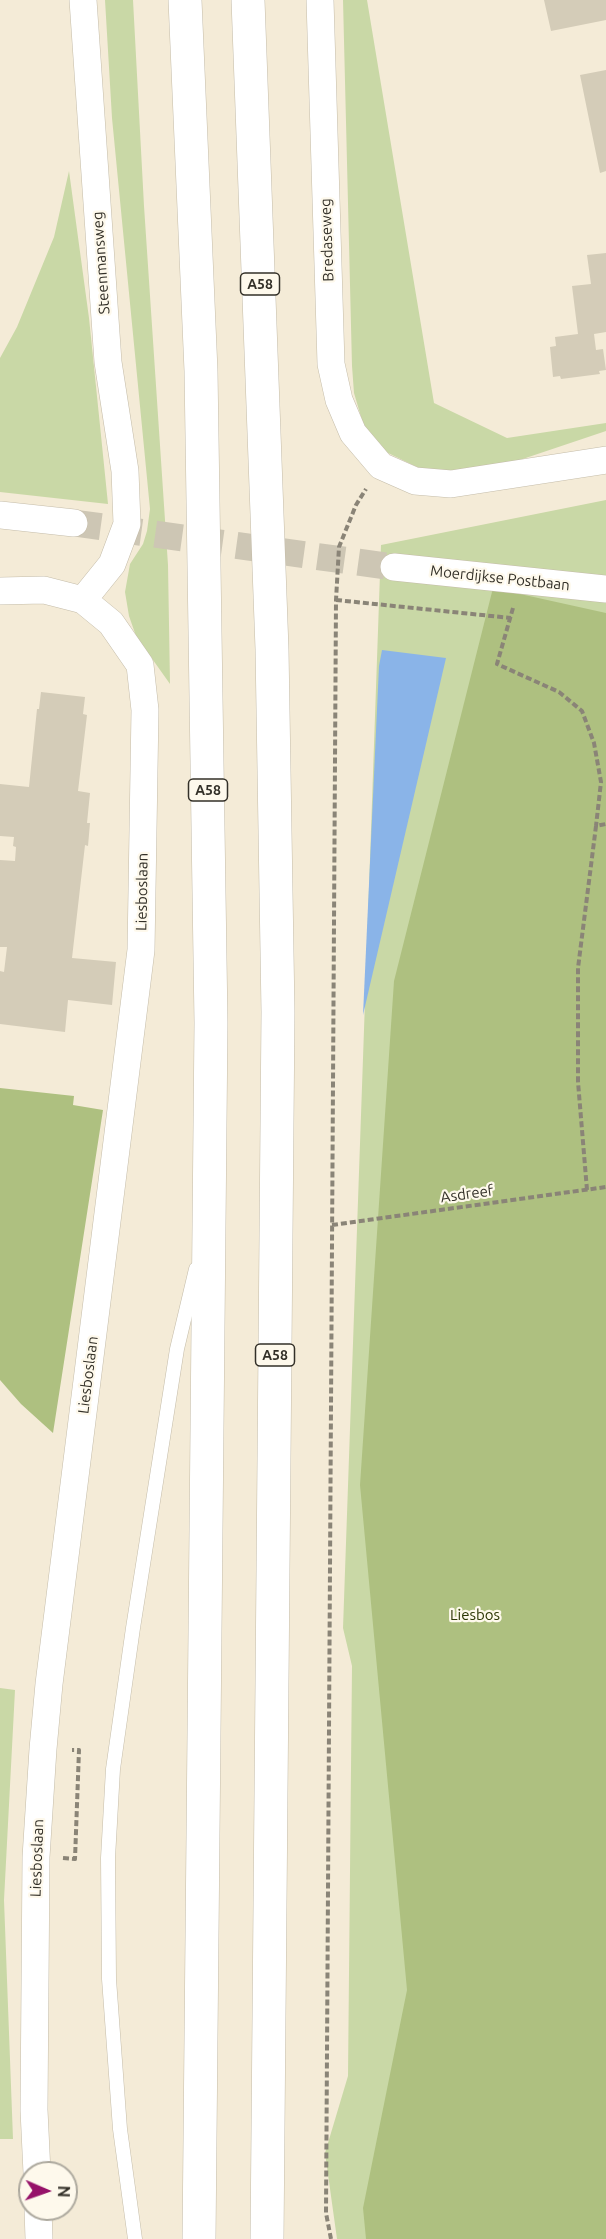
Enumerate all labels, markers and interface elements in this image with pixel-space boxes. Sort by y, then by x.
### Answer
street label: Bredaseweg [317,198,337,282]
street label: Steenmansweg [88,211,114,315]
road number: A58 [240,273,280,295]
street label: Moerdijkse Postbaan [429,562,571,594]
road number: A58 [188,779,228,801]
street label: Liesboslaan [132,853,152,931]
street label: Asdreef [439,1181,495,1207]
street label: Liesboslaan [74,1335,102,1415]
road number: A58 [256,1344,294,1366]
park label: Liesbos [450,1606,500,1624]
street label: Liesboslaan [27,1819,47,1897]
north arrow [18,2161,78,2221]
text: N [55,2185,73,2198]

